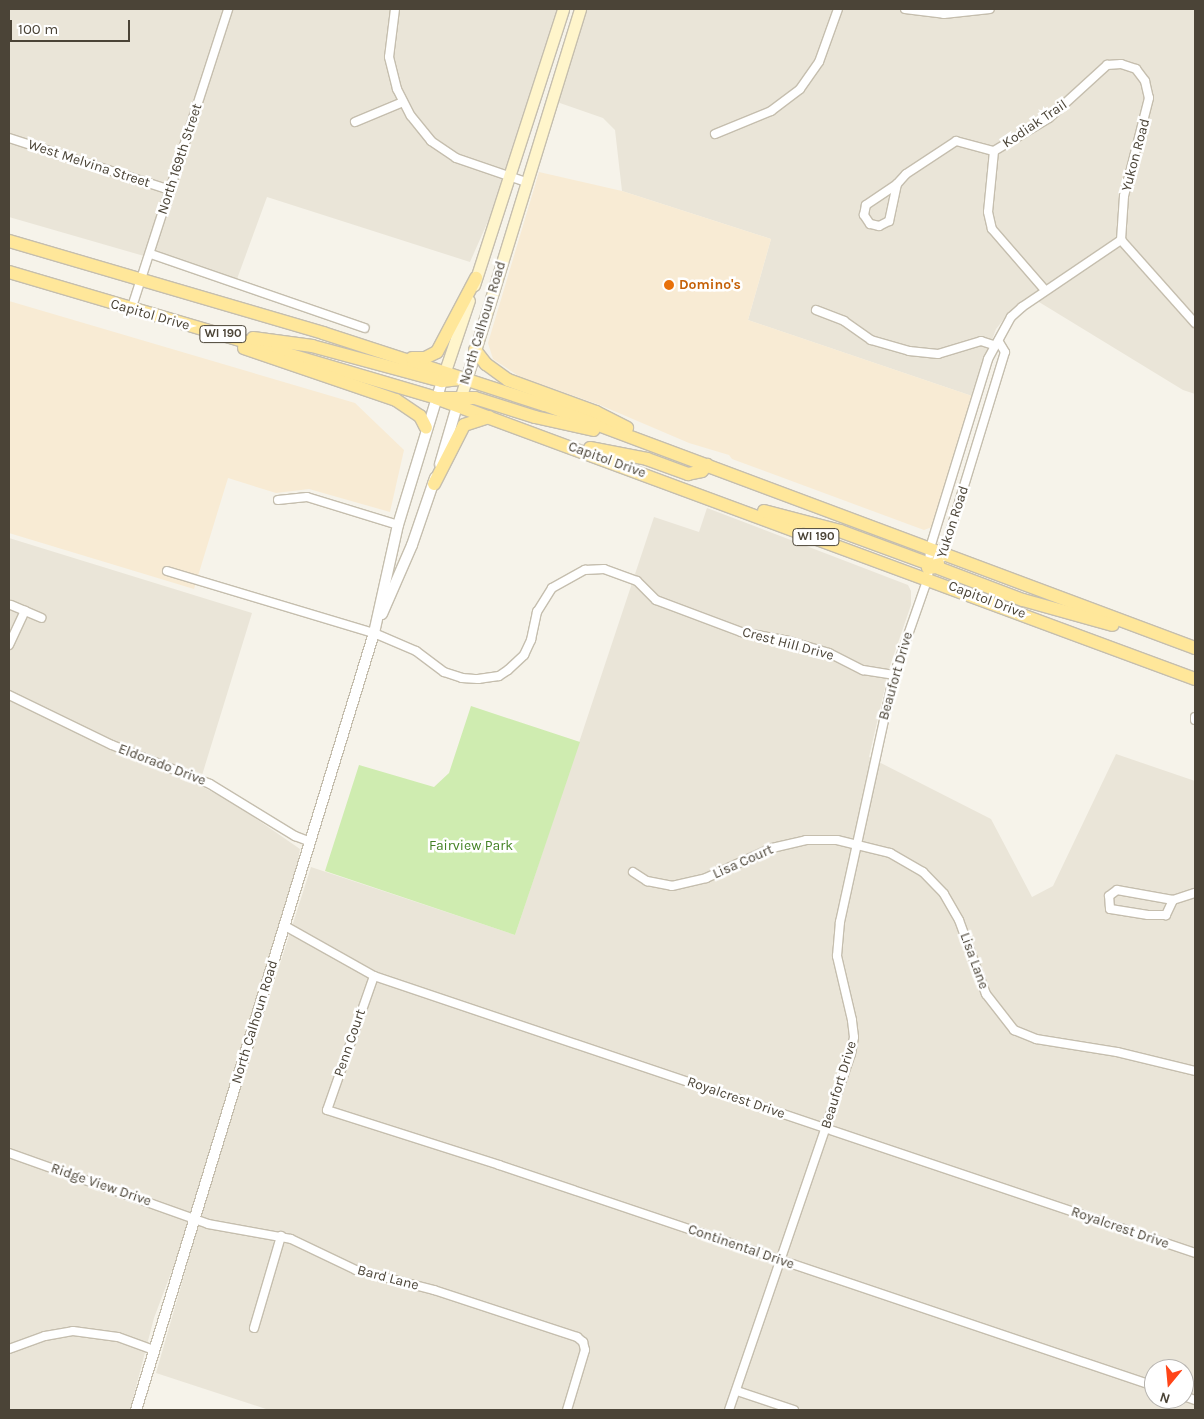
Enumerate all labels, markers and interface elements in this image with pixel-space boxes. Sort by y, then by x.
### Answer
scale bar [12,10,132,42]
text: 100 m [18,20,58,38]
street label: Kodiak Trail [999,96,1071,152]
street label: North 169th Street [154,101,206,217]
street label: Yukon Road [1118,117,1154,193]
street label: West Melvina Street [26,136,152,192]
street label: North Calhoun Road [456,259,510,387]
place label: Domino's [679,277,741,293]
marker: Domino's [663,279,675,291]
street label: Capitol Drive [109,296,191,334]
road number: WI 190 [199,324,247,344]
street label: Capitol Drive [566,438,648,482]
street label: Yukon Road [933,484,973,560]
road number: WI 190 [792,528,840,546]
street label: Capitol Drive [946,578,1028,622]
street label: Crest Hill Drive [740,624,836,664]
street label: Beaufort Drive [875,630,917,722]
street label: Eldorado Drive [116,741,208,789]
park label: Fairview Park [429,838,513,854]
street label: Lisa Court [710,841,776,883]
street label: Lisa Lane [956,930,992,992]
street label: North Calhoun Road [228,958,282,1086]
street label: Penn Court [331,1007,369,1079]
street label: Beaufort Drive [818,1039,860,1131]
street label: Royalcrest Drive [685,1073,787,1123]
street label: Ridge View Drive [49,1160,153,1210]
street label: Royalcrest Drive [1069,1203,1171,1253]
street label: Continental Drive [686,1221,796,1273]
street label: Bard Lane [355,1262,421,1294]
north arrow [1144,1359,1194,1409]
text: N [1157,1388,1172,1407]

